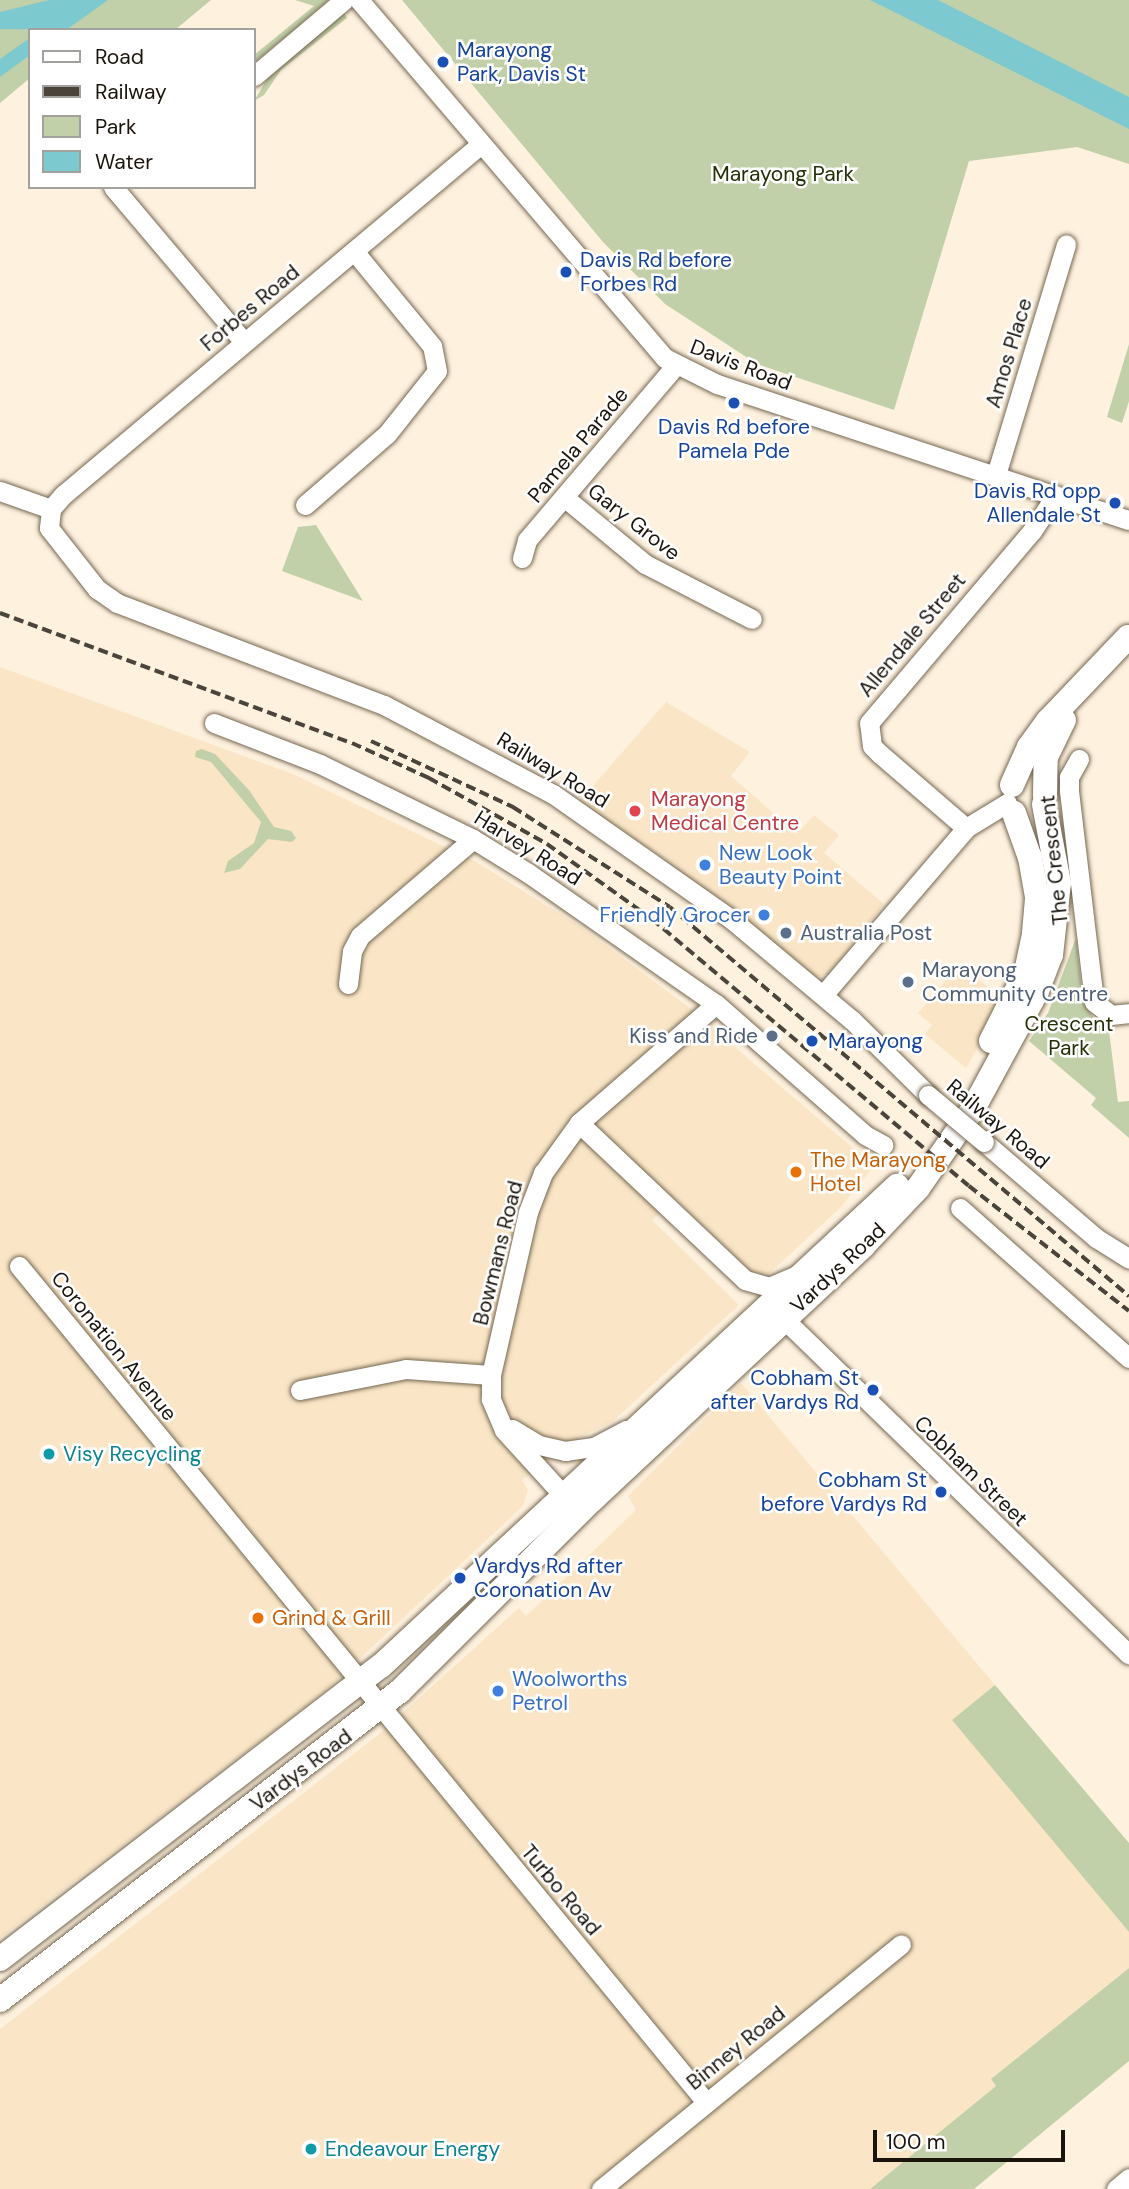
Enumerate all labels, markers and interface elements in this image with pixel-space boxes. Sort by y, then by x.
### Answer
legend [28,28,256,189]
place label: Marayong Park, Davis St [457,37,586,87]
text: Road [95,43,144,71]
marker: Marayong Park, Davis St [435,54,451,70]
text: Railway [95,78,167,106]
text: Park [95,113,136,141]
text: Water [95,148,153,176]
park label: Marayong Park [712,161,854,187]
place label: Davis Rd before Forbes Rd [580,247,732,297]
street label: Forbes Road [196,259,304,357]
marker: Davis Rd before Forbes Rd [558,264,574,280]
street label: Amos Place [980,295,1038,411]
street label: Davis Road [687,334,795,396]
street label: Pamela Parade [522,382,634,508]
marker: Davis Rd before Pamela Pde [726,395,742,411]
place label: Davis Rd before Pamela Pde [658,414,810,464]
street label: Gary Grove [583,478,685,566]
place label: Davis Rd opp Allendale St [974,478,1101,528]
marker: Davis Rd opp Allendale St [1107,495,1123,511]
street label: Allendale Street [853,568,971,702]
street label: Railway Road [492,727,614,813]
place label: Marayong Medical Centre [651,786,799,836]
street label: The Crescent [1035,794,1073,926]
marker: Marayong Medical Centre [625,801,645,821]
street label: Harvey Road [470,805,586,891]
place label: New Look Beauty Point [719,840,842,890]
marker: New Look Beauty Point [697,857,713,873]
place label: Friendly Grocer [599,902,750,928]
marker: Friendly Grocer [756,907,772,923]
place label: Australia Post [800,920,932,946]
marker: Australia Post [778,925,794,941]
place label: Marayong Community Centre [922,957,1108,1007]
marker: Marayong Community Centre [900,974,916,990]
park label: Crescent Park [1024,1011,1114,1061]
place label: Kiss and Ride [629,1023,758,1049]
marker: Kiss and Ride [764,1028,780,1044]
place label: Marayong [828,1028,923,1054]
marker: Marayong [802,1031,822,1051]
street label: Railway Road [942,1074,1054,1174]
place label: The Marayong Hotel [810,1147,946,1197]
marker: The Marayong Hotel [788,1164,804,1180]
street label: Bowmans Road [468,1178,528,1328]
street label: Vardys Road [785,1218,891,1318]
street label: Coronation Avenue [46,1266,182,1426]
place label: Cobham St after Vardys Rd [710,1365,859,1415]
marker: Cobham St after Vardys Rd [865,1382,881,1398]
street label: Cobham Street [909,1411,1033,1531]
place label: Visy Recycling [63,1441,201,1467]
marker: Visy Recycling [41,1446,57,1462]
place label: Cobham St before Vardys Rd [761,1467,927,1517]
marker: Cobham St before Vardys Rd [933,1484,949,1500]
place label: Vardys Rd after Coronation Av [474,1553,623,1603]
marker: Vardys Rd after Coronation Av [452,1570,468,1586]
place label: Grind & Grill [272,1605,391,1631]
marker: Grind & Grill [250,1610,266,1626]
place label: Woolworths Petrol [512,1666,628,1716]
marker: Woolworths Petrol [490,1683,506,1699]
street label: Vardys Road [245,1724,357,1816]
street label: Turbo Road [516,1840,606,1940]
street label: Binney Road [682,2001,790,2095]
scale bar [877,2116,1070,2160]
text: 100 m [886,2128,946,2156]
place label: Endeavour Energy [325,2136,500,2162]
marker: Endeavour Energy [303,2141,319,2157]

